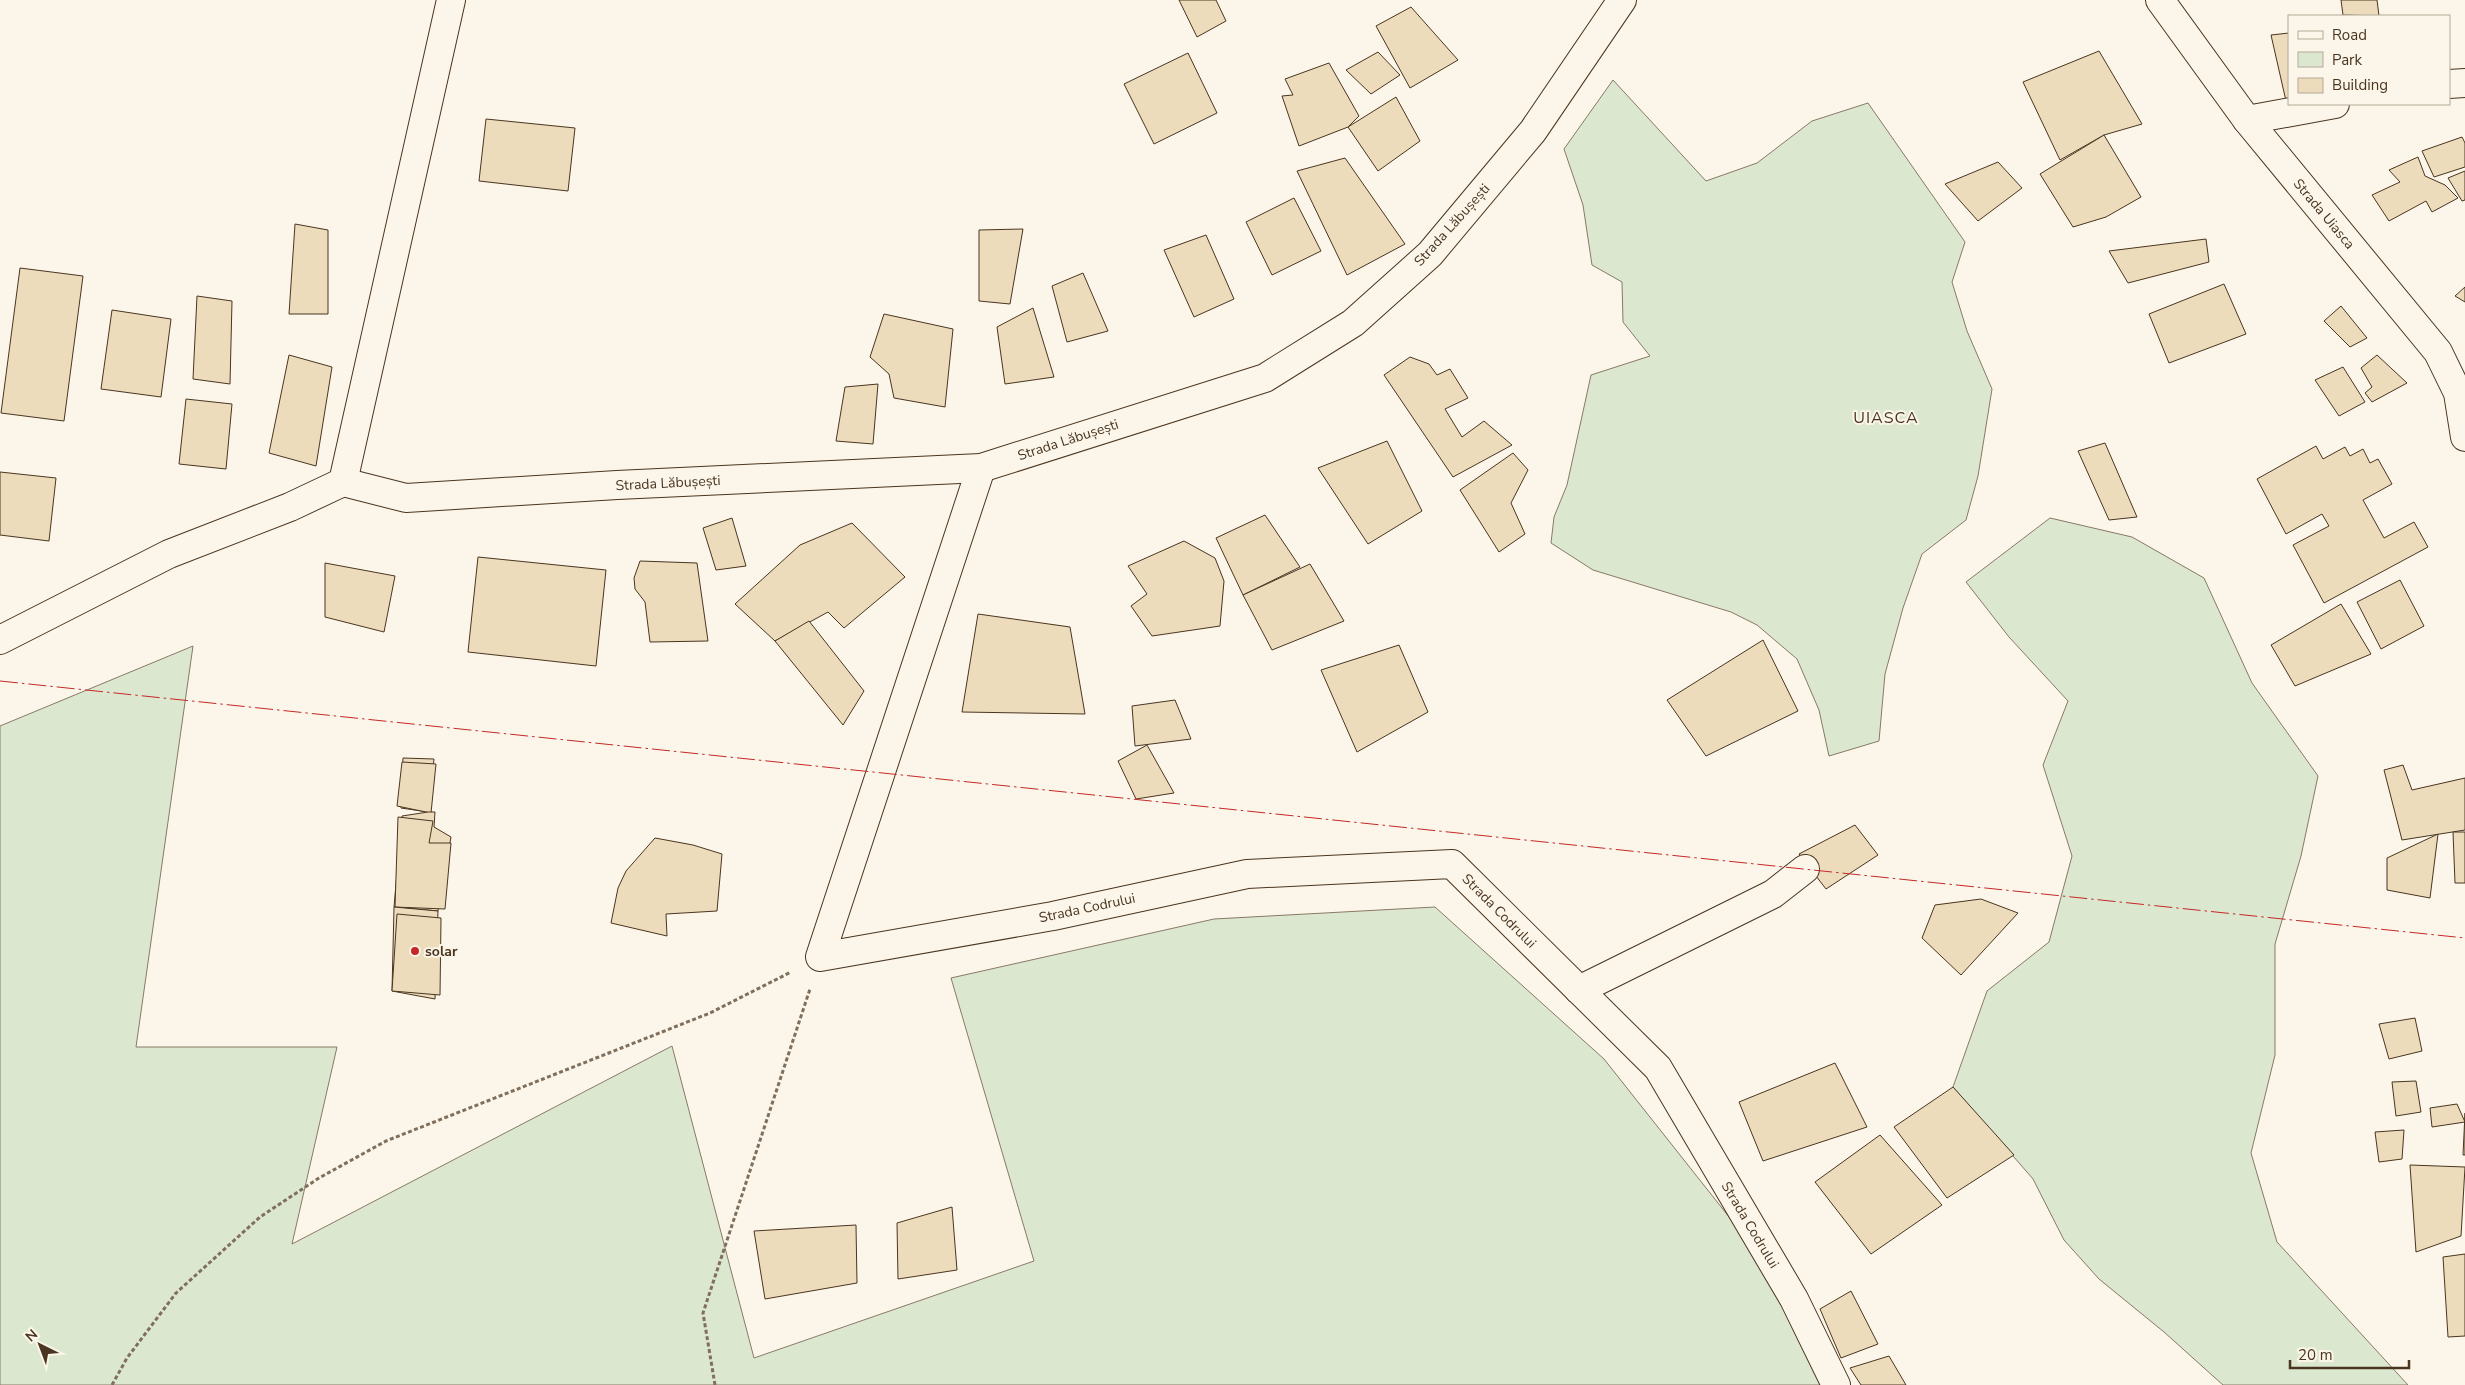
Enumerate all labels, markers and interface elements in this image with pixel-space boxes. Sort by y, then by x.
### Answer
legend [2288,15,2450,105]
text: Road [2332,25,2367,45]
text: Park [2332,50,2362,70]
text: Building [2332,75,2388,95]
street label: Strada Uiasca [2289,175,2359,253]
street label: Strada Lăbușești [1410,180,1494,270]
district label: UIASCA [1853,407,1919,429]
street label: Strada Lăbușești [1015,415,1121,465]
street label: Strada Lăbușești [615,471,721,495]
street label: Strada Codrului [1458,870,1540,952]
street label: Strada Codrului [1037,889,1137,927]
place label: solar [425,942,458,961]
marker: solar [409,945,421,957]
street label: Strada Codrului [1717,1178,1783,1272]
north arrow [15,1320,65,1370]
text: N [21,1325,42,1346]
scale bar [2290,1338,2409,1370]
text: 20 m [2298,1345,2333,1365]

